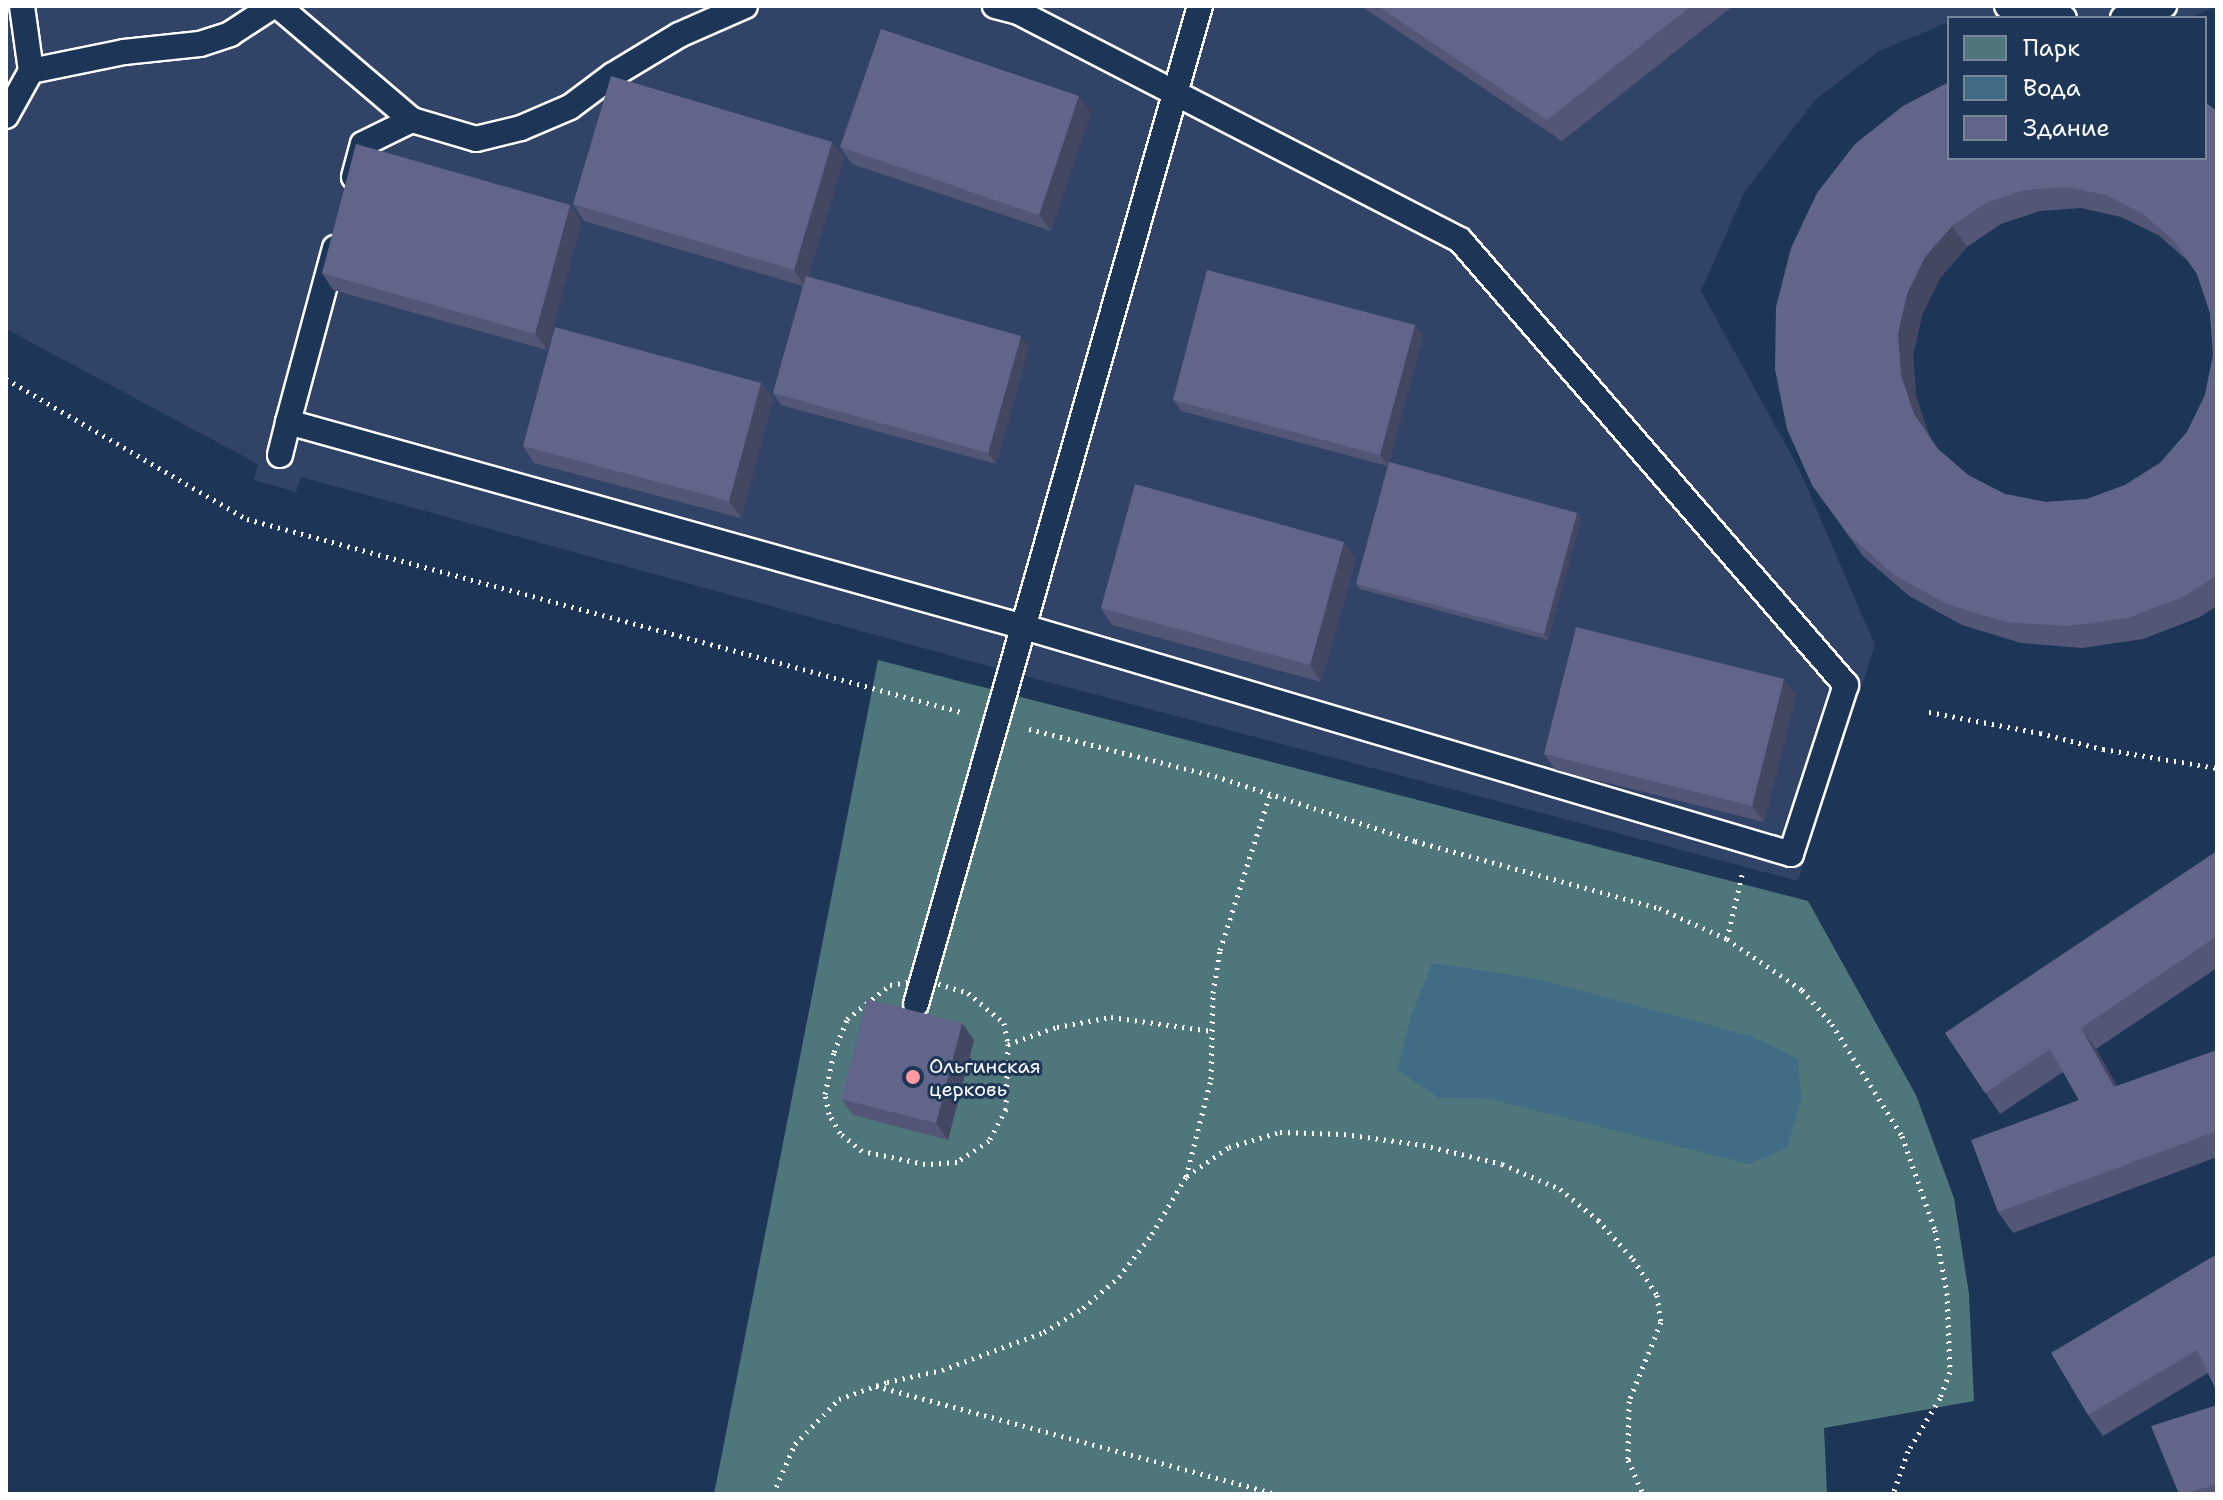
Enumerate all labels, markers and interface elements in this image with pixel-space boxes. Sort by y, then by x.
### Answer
legend [1947,16,2207,160]
text: Парк [2023,32,2080,64]
text: Вода [2023,72,2081,104]
text: Здание [2023,112,2110,144]
place label: Ольгинская церковь [929,1054,1041,1101]
marker: Ольгинская церковь [904,1068,922,1086]

